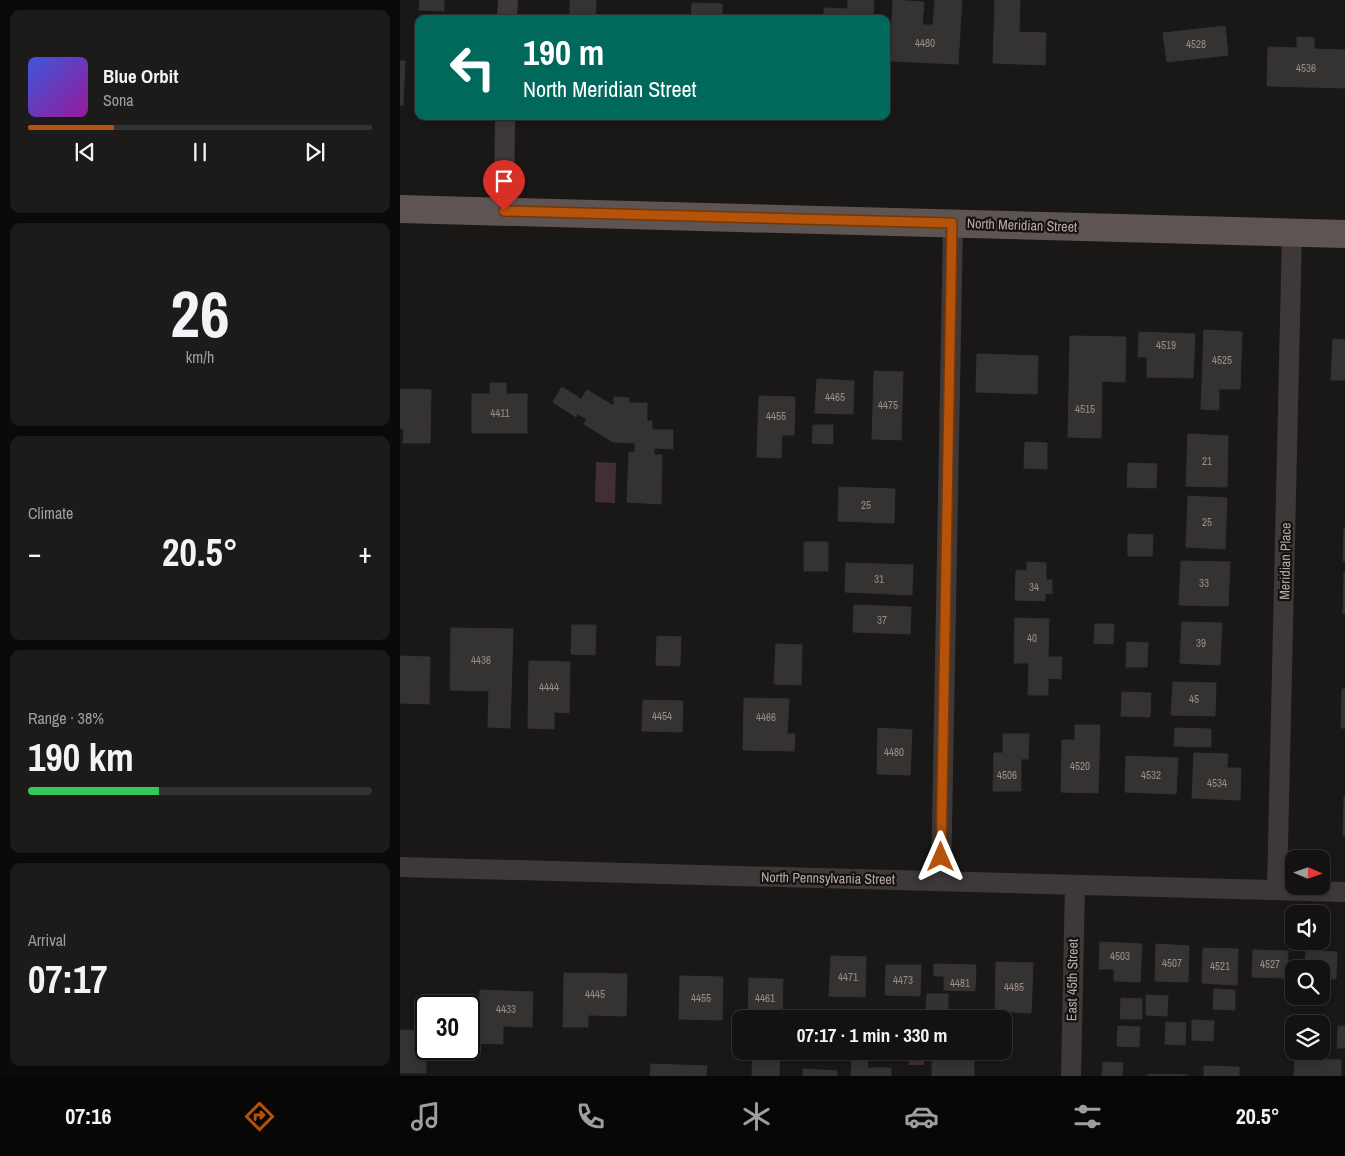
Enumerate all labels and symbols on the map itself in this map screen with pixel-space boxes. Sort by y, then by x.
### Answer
house number: 4480 [915,36,935,50]
house number: 4528 [1186,37,1206,51]
house number: 4536 [1296,61,1316,75]
pin [483,160,525,211]
street label: North Meridian Street [967,214,1077,236]
house number: 4519 [1156,338,1176,352]
house number: 4525 [1212,353,1232,367]
house number: 4465 [825,390,845,404]
house number: 4475 [878,398,898,412]
house number: 4515 [1075,402,1095,416]
house number: 4411 [490,406,510,420]
house number: 4455 [766,409,786,423]
house number: 21 [1202,454,1212,468]
house number: 25 [861,498,871,512]
house number: 25 [1202,515,1212,529]
street label: Meridian Place [1275,522,1295,600]
house number: 31 [874,572,884,586]
house number: 33 [1199,576,1209,590]
house number: 34 [1029,580,1039,594]
house number: 37 [877,613,887,627]
house number: 40 [1027,631,1037,645]
house number: 39 [1196,636,1206,650]
house number: 4436 [471,653,491,667]
house number: 4444 [539,680,559,694]
house number: 45 [1189,692,1199,706]
house number: 4454 [652,709,672,723]
house number: 4466 [756,710,776,724]
house number: 4480 [884,745,904,759]
house number: 4520 [1070,759,1090,773]
house number: 4506 [997,768,1017,782]
house number: 4532 [1141,768,1161,782]
house number: 4534 [1207,776,1227,790]
position arrow [914,830,966,882]
north arrow [1285,850,1330,895]
street label: North Pennsylvania Street [761,868,895,888]
street label: East 45th Street [1062,939,1082,1021]
house number: 4503 [1110,949,1130,963]
house number: 4507 [1162,956,1182,970]
house number: 4527 [1260,957,1280,971]
house number: 4521 [1210,959,1230,973]
house number: 4471 [838,970,858,984]
house number: 4473 [893,973,913,987]
house number: 4481 [950,976,970,990]
house number: 4485 [1004,980,1024,994]
house number: 4445 [585,987,605,1001]
house number: 4455 [691,991,711,1005]
house number: 4461 [755,991,775,1005]
speed limit sign: 30 [415,995,480,1060]
house number: 4433 [496,1002,516,1016]

